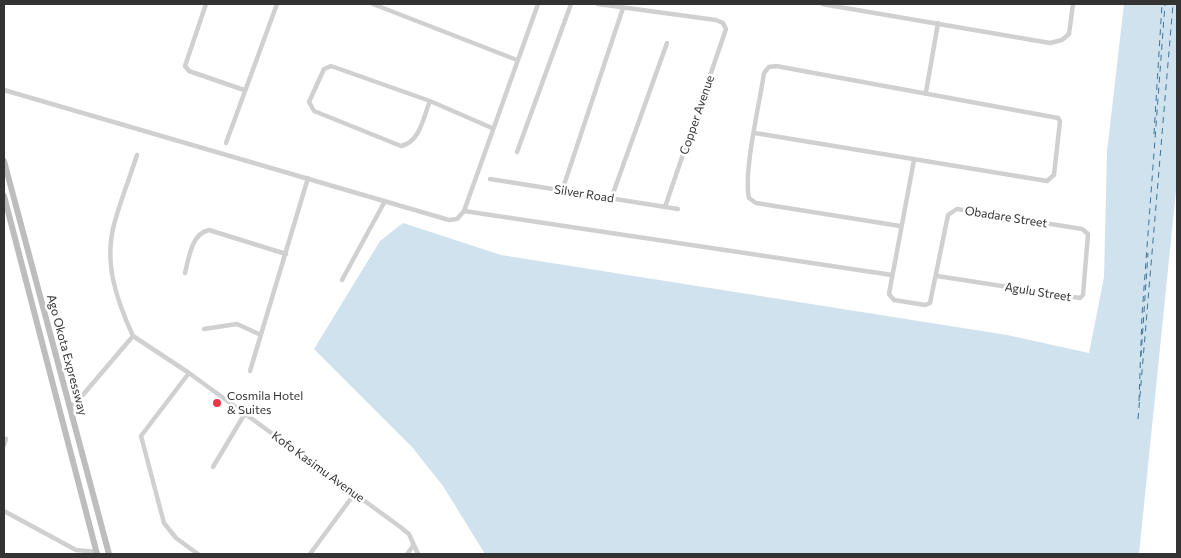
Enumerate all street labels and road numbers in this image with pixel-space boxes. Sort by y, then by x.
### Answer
street label: Copper Avenue [677,73,717,157]
street label: Silver Road [553,182,615,206]
street label: Obadare Street [964,203,1048,231]
street label: Agulu Street [1004,280,1072,304]
street label: Ago Okota Expressway [44,293,90,417]
street label: Kofo Kasimu Avenue [269,429,367,505]

